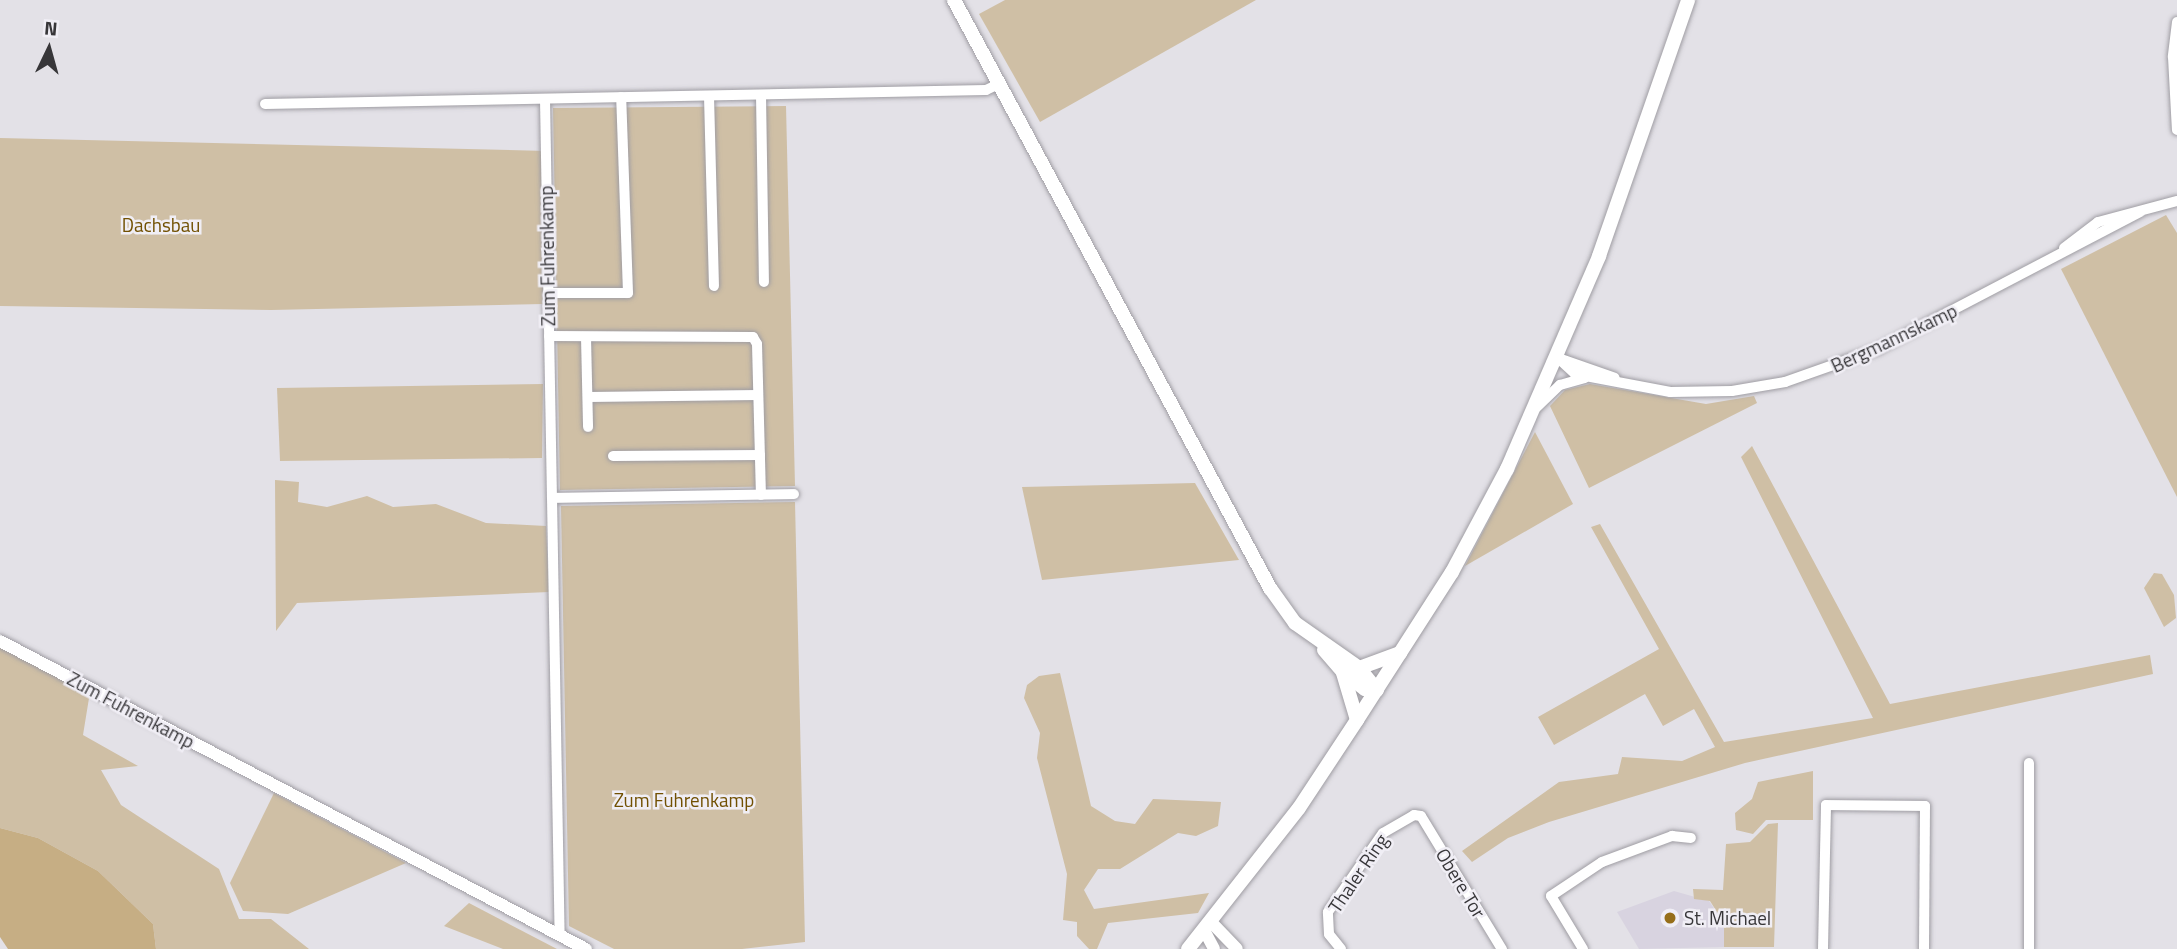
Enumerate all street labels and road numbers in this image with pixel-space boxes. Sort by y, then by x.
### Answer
street label: Zum Fuhrenkamp [534,185,560,327]
street label: Bergmannskamp [1827,299,1961,377]
street label: Zum Fuhrenkamp [64,667,198,753]
street label: Thaler Ring [1323,829,1393,917]
street label: Obere Tor [1431,844,1491,922]

